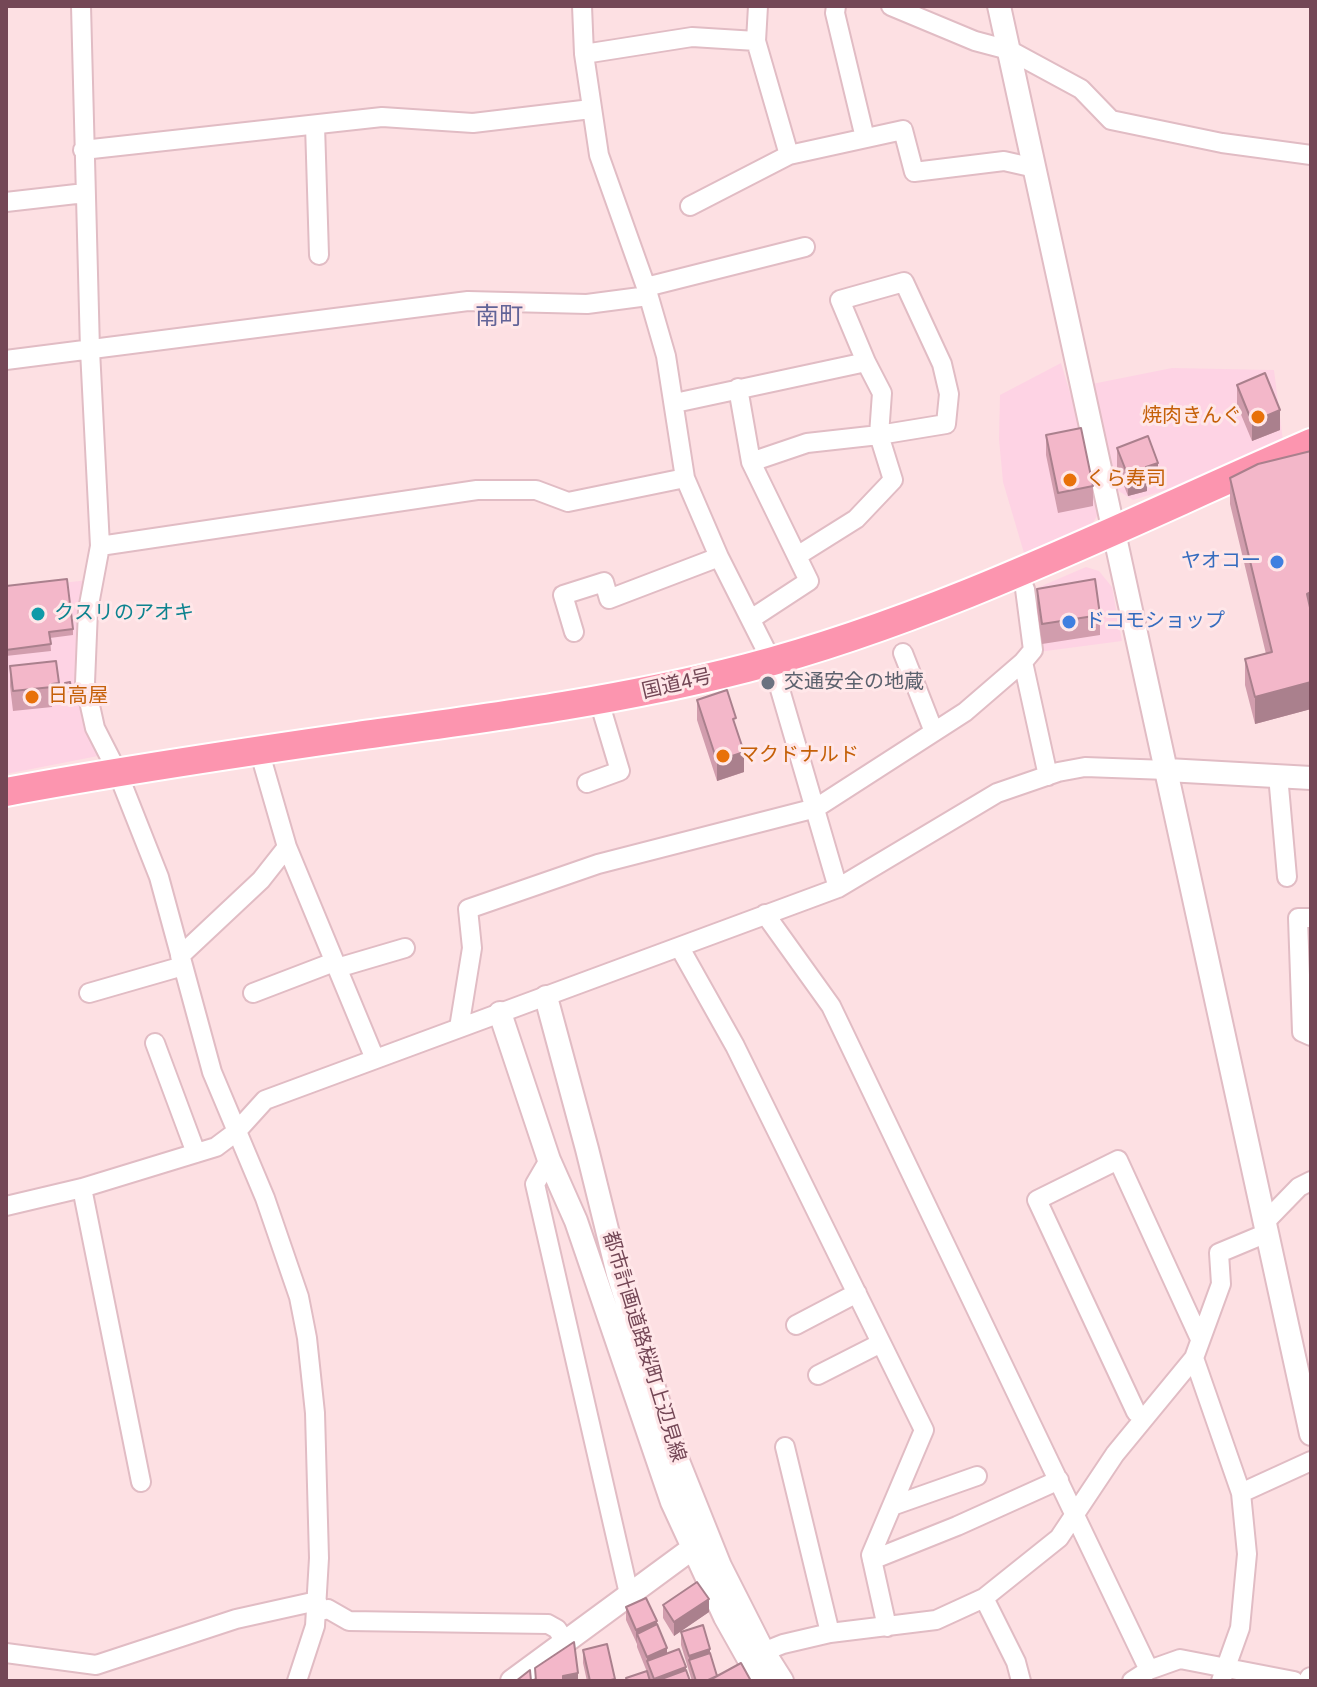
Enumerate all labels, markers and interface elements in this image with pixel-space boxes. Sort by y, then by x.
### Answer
district label: 南町 [475,304,523,332]
place label: 焼肉きんぐ [1142,405,1242,429]
marker: 焼肉きんぐ [1249,408,1267,426]
place label: くら寿司 [1086,468,1166,492]
marker: くら寿司 [1061,471,1079,489]
place label: ヤオコー [1181,550,1261,574]
marker: ヤオコー [1268,553,1286,571]
place label: クスリのアオキ [54,602,194,626]
marker: クスリのアオキ [29,605,47,623]
place label: ドコモショップ [1085,610,1225,634]
marker: ドコモショップ [1060,613,1078,631]
street label: 国道4号 [640,665,714,705]
place label: 交通安全の地蔵 [784,671,924,695]
marker: 交通安全の地蔵 [759,674,777,692]
place label: 日高屋 [48,685,108,709]
marker: 日高屋 [23,688,41,706]
place label: マクドナルド [739,744,859,768]
marker: マクドナルド [714,747,732,765]
street label: 都市計画道路桜町上辺見線 [596,1229,690,1465]

